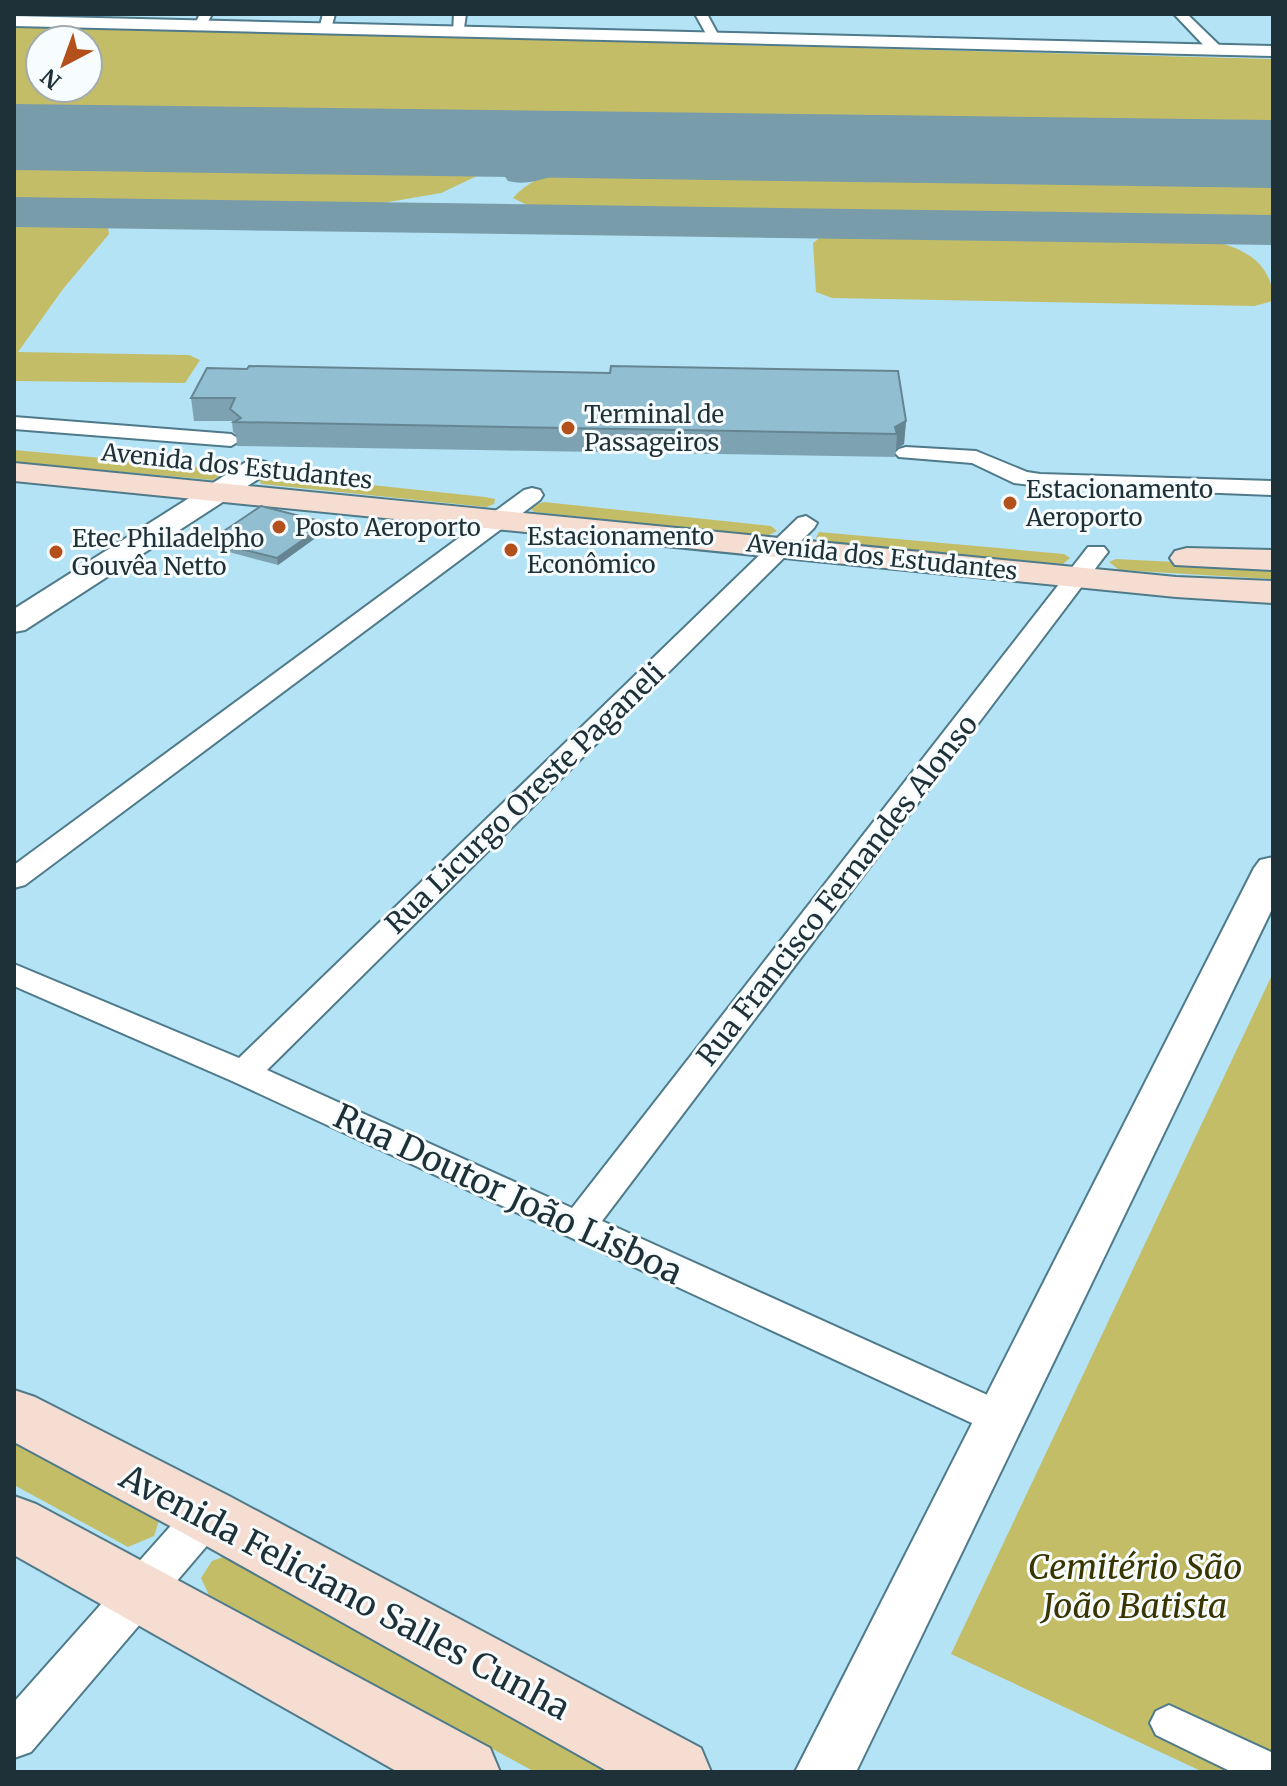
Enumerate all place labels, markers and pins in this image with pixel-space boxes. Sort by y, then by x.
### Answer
place label: Terminal de Passageiros [584,399,724,458]
marker: Terminal de Passageiros [559,419,577,437]
place label: Estacionamento Aeroporto [1025,474,1213,533]
marker: Estacionamento Aeroporto [1001,494,1019,512]
place label: Posto Aeroporto [295,512,481,543]
marker: Posto Aeroporto [270,518,288,536]
place label: Estacionamento Econômico [527,521,714,580]
place label: Etec Philadelpho Gouvêa Netto [72,523,264,582]
marker: Estacionamento Econômico [502,541,520,559]
marker: Etec Philadelpho Gouvêa Netto [47,543,65,561]

